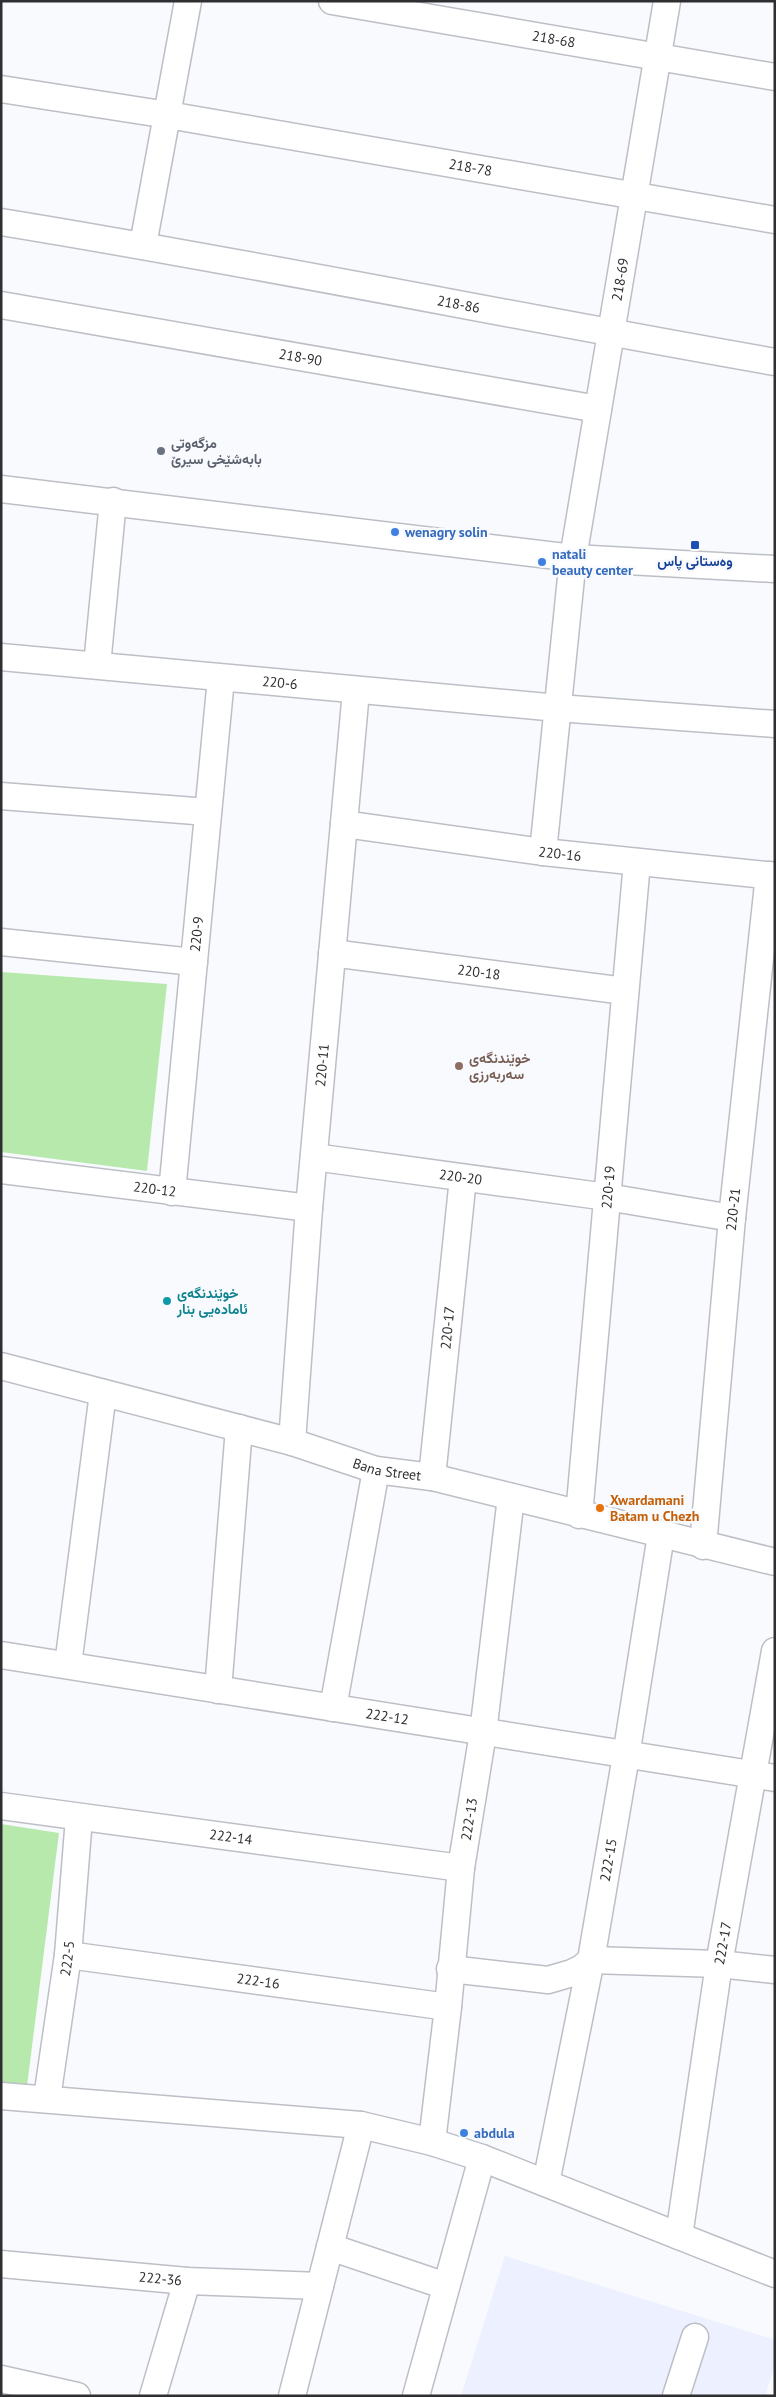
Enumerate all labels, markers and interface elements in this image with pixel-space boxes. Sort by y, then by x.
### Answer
street label: 218-68 [531,27,577,52]
street label: 218-78 [448,155,493,180]
street label: 218-69 [608,257,632,302]
street label: 218-86 [436,291,482,317]
street label: 218-90 [278,345,324,370]
place label: مزگه‌وتی بابەشێخی سیرێ [171,434,262,468]
marker: مزگه‌وتی بابەشێخی سیرێ [155,445,167,457]
place label: wenagry solin [404,523,488,541]
marker: wenagry solin [389,526,401,538]
marker: وەستانی پاس [689,539,701,551]
place label: natali beauty center [552,545,633,579]
place label: وەستانی پاس [657,552,733,571]
marker: natali beauty center [536,556,548,568]
street label: 220-6 [261,672,298,693]
street label: 220-16 [537,842,582,865]
street label: 220-9 [186,916,207,953]
street label: 220-18 [456,960,501,984]
street label: 220-11 [311,1043,333,1088]
place label: خوێندنگەی سەربەرزی [469,1049,531,1083]
marker: خوێندنگەی سەربەرزی [453,1060,465,1072]
street label: 220-20 [438,1165,484,1189]
street label: 220-19 [597,1165,619,1210]
street label: 220-12 [132,1177,177,1201]
street label: 220-21 [722,1187,744,1232]
place label: خوێندنگەی ئامادەیی بنار [176,1284,248,1318]
marker: خوێندنگەی ئامادەیی بنار [161,1295,173,1307]
street label: 220-17 [436,1305,459,1350]
street label: Bana Street [350,1454,422,1485]
place label: Xwardamani Batam u Chezh [610,1491,699,1525]
marker: Xwardamani Batam u Chezh [594,1502,606,1514]
street label: 222-12 [364,1704,410,1729]
street label: 222-13 [457,1796,481,1842]
street label: 222-14 [208,1825,254,1849]
street label: 222-15 [596,1837,621,1883]
street label: 222-17 [710,1920,735,1966]
street label: 222-5 [56,1940,78,1977]
street label: 222-16 [236,1969,281,1993]
place label: abdula [474,2124,515,2142]
marker: abdula [458,2127,470,2139]
street label: 222-36 [138,2268,183,2289]

